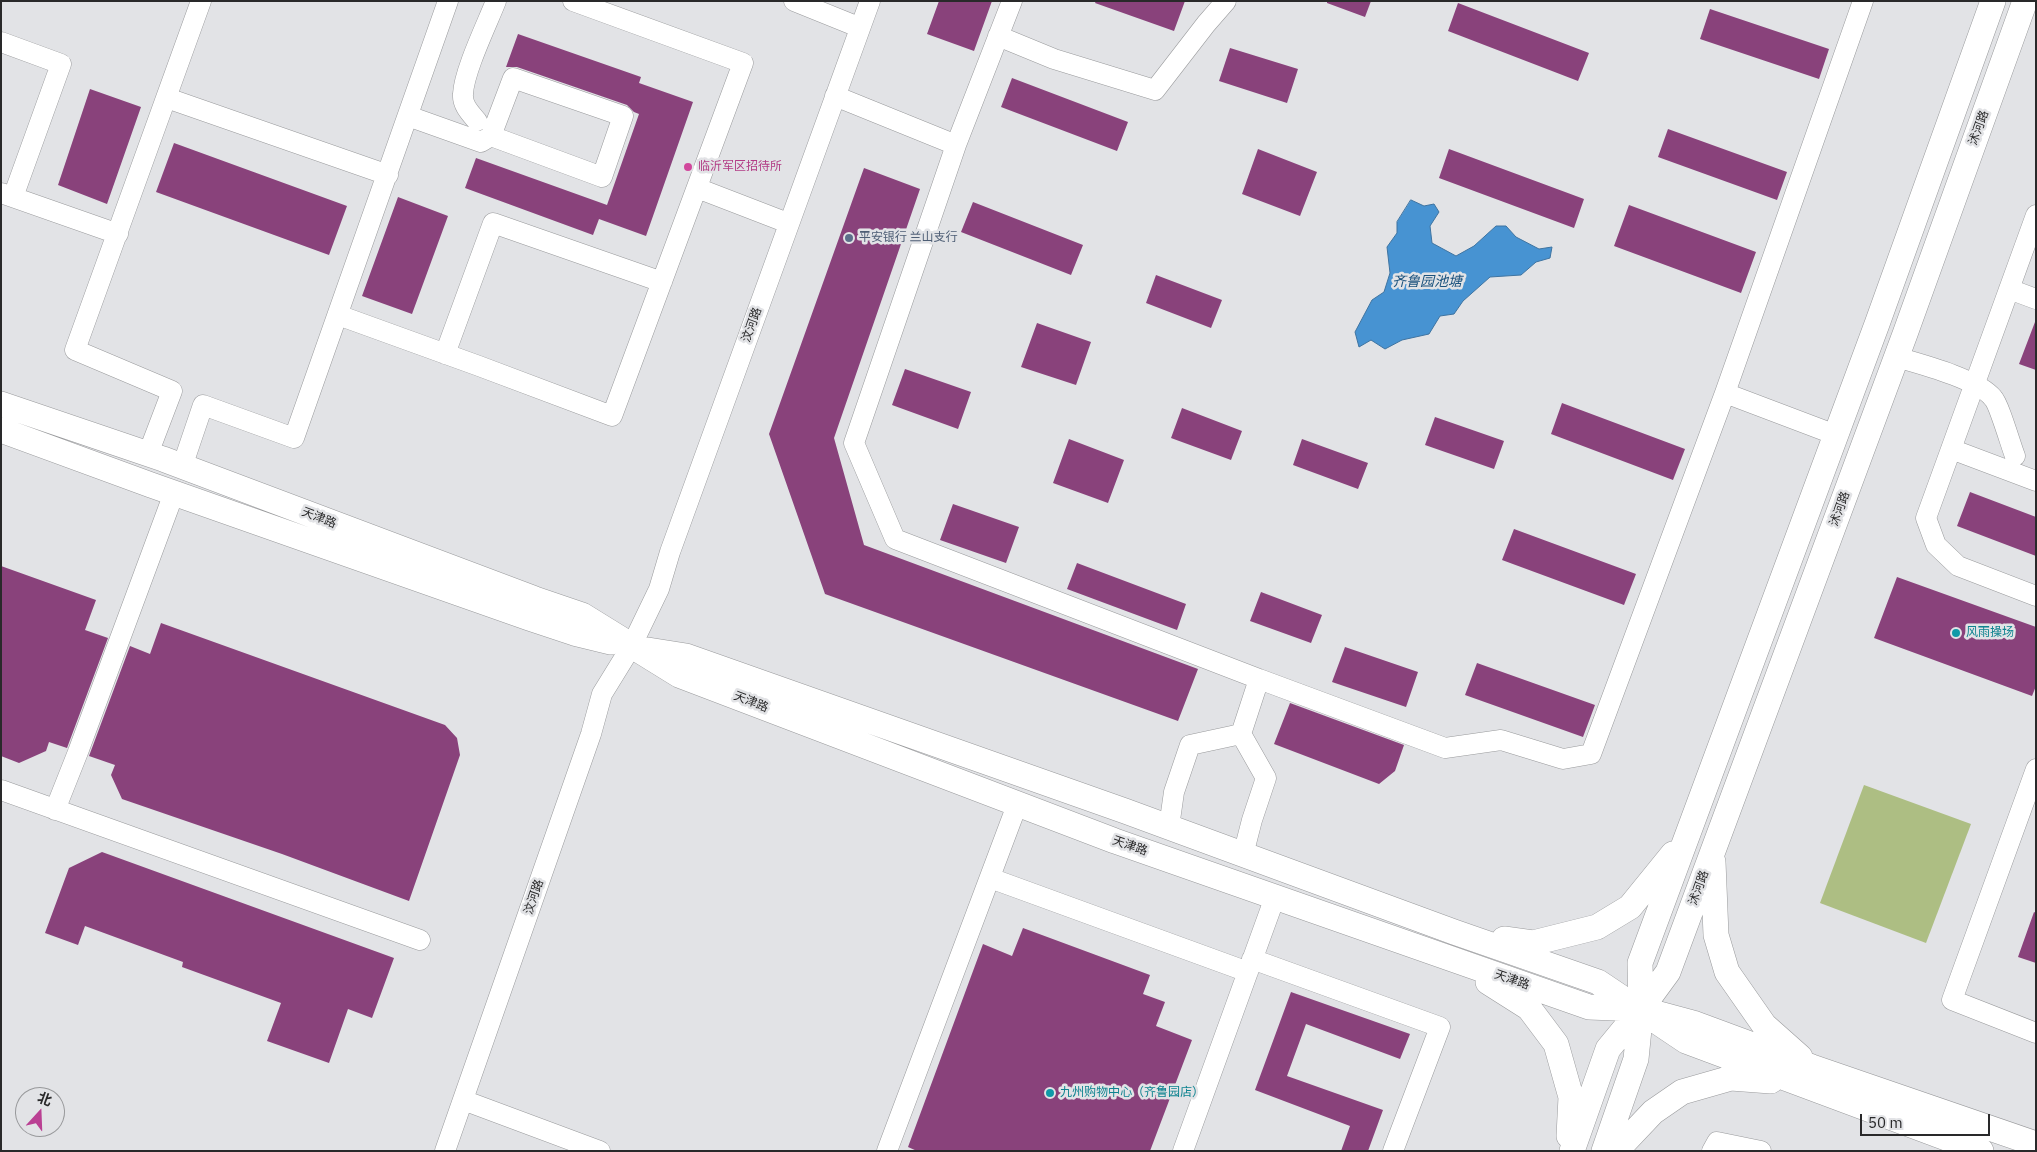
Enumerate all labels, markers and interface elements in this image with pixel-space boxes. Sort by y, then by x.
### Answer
street label: 沭河路 [1966,109,1992,147]
place label: 临沂军区招待所 [698,160,782,174]
marker: 临沂军区招待所 [682,161,694,173]
place label: 平安银行 兰山支行 [859,231,958,245]
marker: 平安银行 兰山支行 [843,232,855,244]
water label: 齐鲁园池塘 [1392,274,1462,290]
street label: 汶河路 [739,306,765,344]
street label: 沭河路 [1827,490,1853,528]
street label: 天津路 [300,505,338,531]
place label: 风雨操场 [1966,626,2014,640]
marker: 风雨操场 [1950,627,1962,639]
street label: 天津路 [732,689,770,715]
street label: 天津路 [1111,833,1149,859]
street label: 沭河路 [1686,869,1712,907]
street label: 汶河路 [521,878,547,916]
street label: 天津路 [1493,967,1531,993]
place label: 九州购物中心（齐鲁园店） [1060,1086,1204,1100]
north arrow [15,1087,65,1137]
marker: 九州购物中心（齐鲁园店） [1044,1087,1056,1099]
text: 北 [35,1088,54,1110]
scale bar [1862,1104,1992,1136]
text: 50 m [1868,1113,1903,1132]

